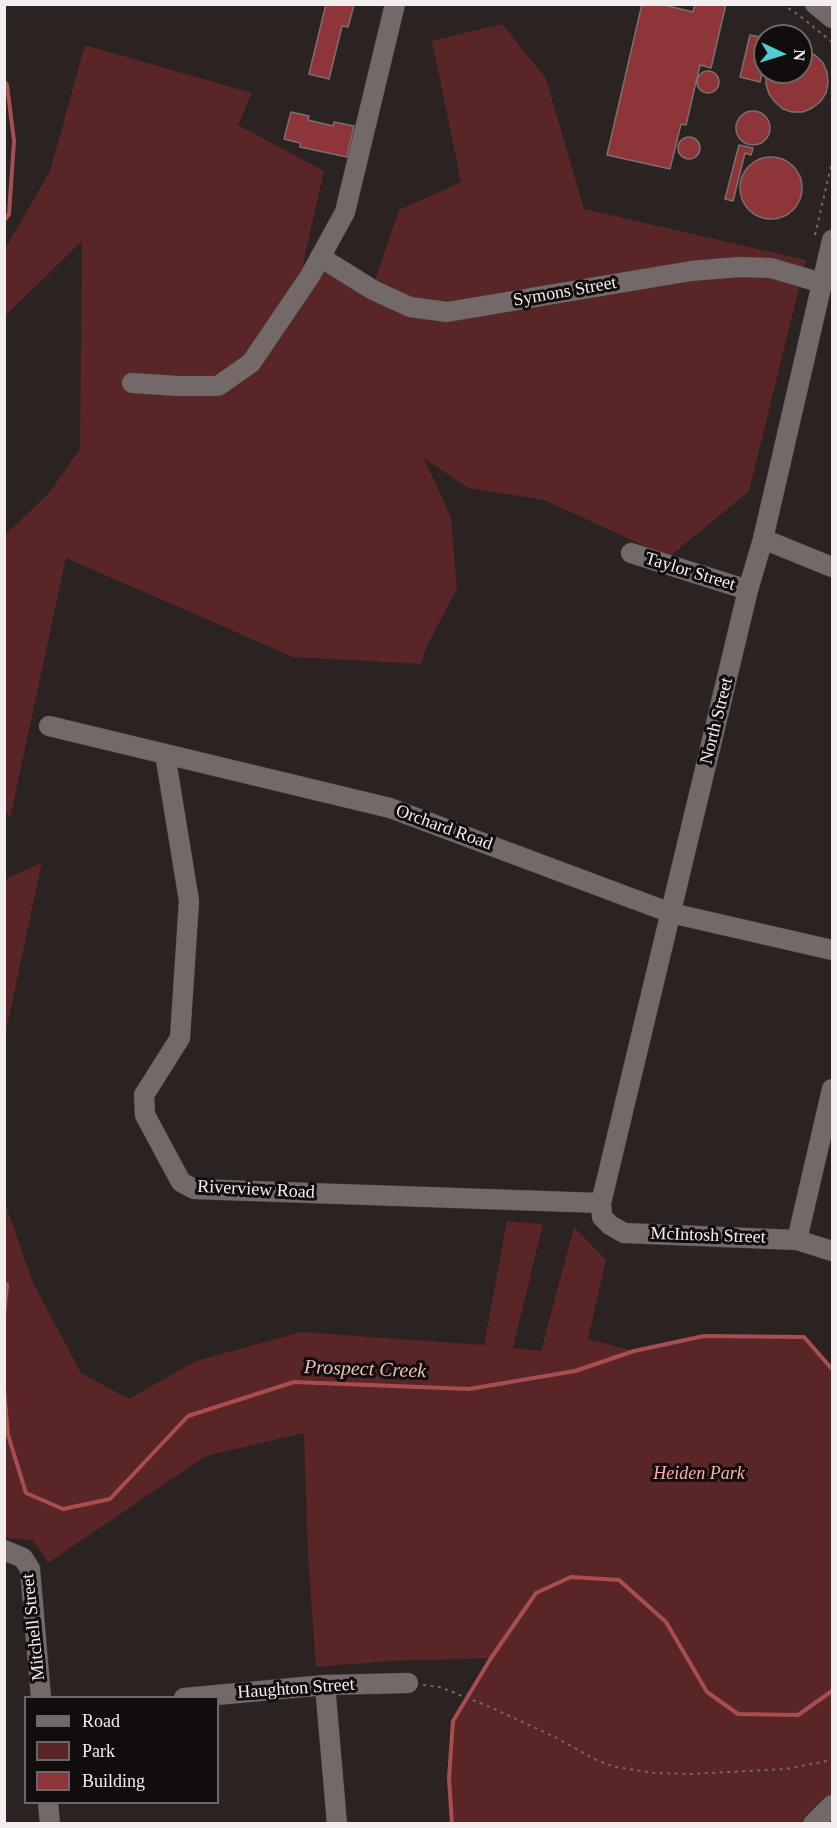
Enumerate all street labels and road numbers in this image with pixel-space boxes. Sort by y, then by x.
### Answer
street label: Symons Street [512,272,618,312]
street label: Taylor Street [642,548,738,596]
street label: North Street [696,675,738,767]
street label: Orchard Road [393,801,495,855]
street label: Riverview Road [197,1176,315,1204]
street label: McIntosh Street [650,1223,766,1249]
street label: Mitchell Street [18,1572,50,1682]
street label: Haughton Street [237,1674,355,1704]

